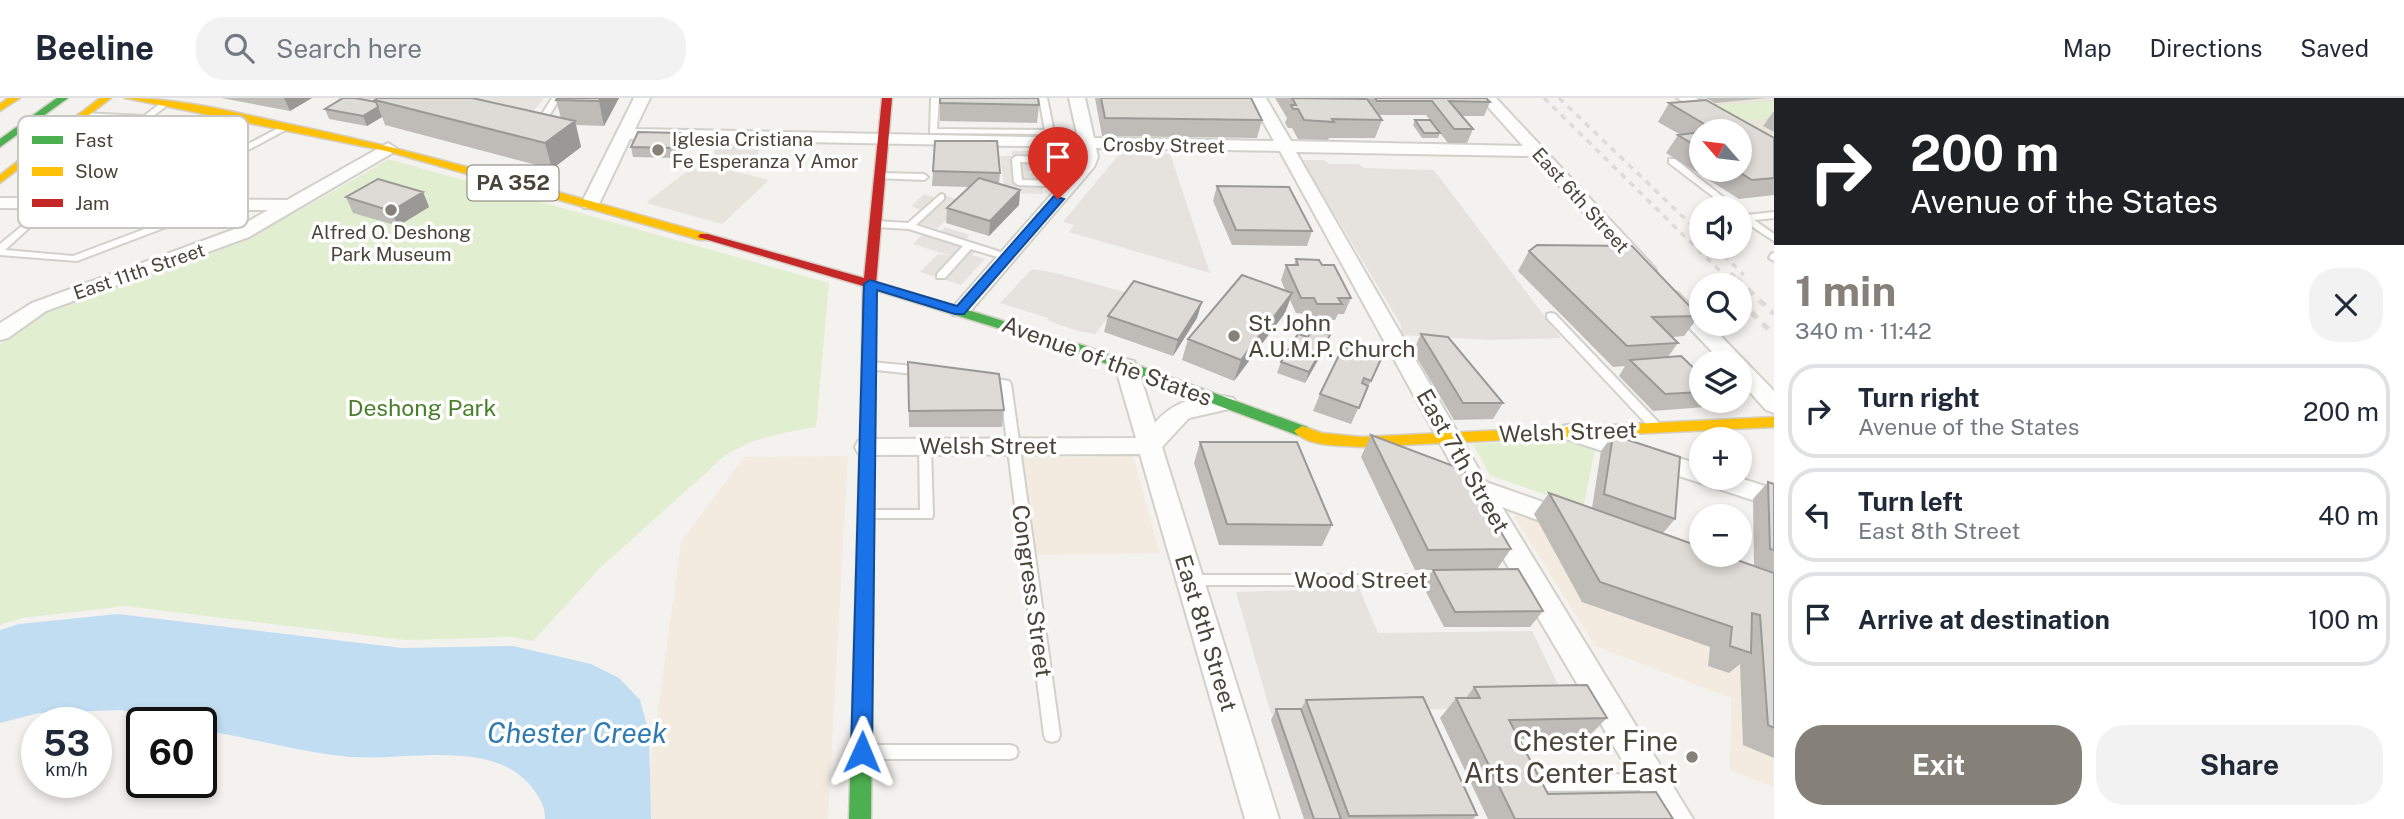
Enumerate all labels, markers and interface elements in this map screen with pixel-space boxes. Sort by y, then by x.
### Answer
search box [196,17,686,80]
text: Beeline [35,29,154,67]
icon: search [220,29,258,67]
text: Search here [276,33,422,64]
text: Map [2063,34,2112,62]
text: Directions [2150,34,2262,62]
text: Saved [2300,34,2369,62]
legend [18,116,248,228]
north arrow [1689,119,1752,182]
map controls [1689,119,1752,567]
text: 200 m [1910,124,2059,182]
icon: right [1795,126,1886,217]
pin [1028,127,1088,199]
place label: Iglesia Cristiana Fe Esperanza Y Amor [672,128,858,172]
text: Fast [75,129,113,151]
street label: Crosby Street [1103,133,1225,157]
icon: arrive [1039,138,1077,176]
marker: Iglesia Cristiana Fe Esperanza Y Amor [650,142,666,158]
street label: East 6th Street [1528,143,1634,257]
text: Slow [75,160,119,182]
road number: PA 352 [468,166,558,200]
text: Avenue of the States [1910,183,2218,220]
text: Jam [75,192,109,214]
button: sound [1689,196,1752,259]
marker: Alfred O. Deshong Park Museum [383,202,399,218]
place label: Alfred O. Deshong Park Museum [311,221,471,265]
street label: East 11th Street [70,238,208,304]
text: 1 min [1795,266,1896,315]
button: close [2309,268,2383,342]
button: search [1689,273,1752,336]
place label: St. John A.U.M.P. Church [1248,309,1416,362]
street label: Avenue of the States [999,310,1216,411]
text: 340 m · 11:42 [1795,317,1932,344]
marker: St. John A.U.M.P. Church [1226,328,1242,344]
button: layers [1689,350,1752,413]
text: Turn right [1858,382,1980,413]
street label: East 7th Street [1411,384,1515,537]
icon: right [1799,392,1837,430]
park label: Deshong Park [347,394,497,421]
text: 200 m [2303,396,2379,427]
text: Avenue of the States [1858,413,2079,440]
street label: Welsh Street [1498,416,1638,447]
button: + [1689,427,1752,490]
street label: Welsh Street [919,432,1057,459]
text: Turn left [1858,486,1963,517]
icon: left [1799,496,1837,534]
text: 40 m [2318,500,2379,531]
street label: Congress Street [1007,503,1058,679]
button: − [1689,504,1752,567]
text: East 8th Street [1858,517,2021,544]
street label: East 8th Street [1170,551,1243,715]
street label: Wood Street [1294,566,1428,593]
icon: arrive [1799,600,1837,638]
text: Arrive at destination [1858,604,2110,635]
text: 100 m [2308,604,2379,635]
speed limit sign: 60 [126,707,217,798]
position arrow [825,715,899,789]
water label: Chester Creek [487,716,667,749]
text: 53 [43,723,90,764]
place label: Chester Fine Arts Center East [1464,724,1678,789]
button: Exit [1795,725,2082,805]
button: Share [2096,725,2383,805]
marker: Chester Fine Arts Center East [1684,749,1700,765]
text: km/h [45,759,88,780]

